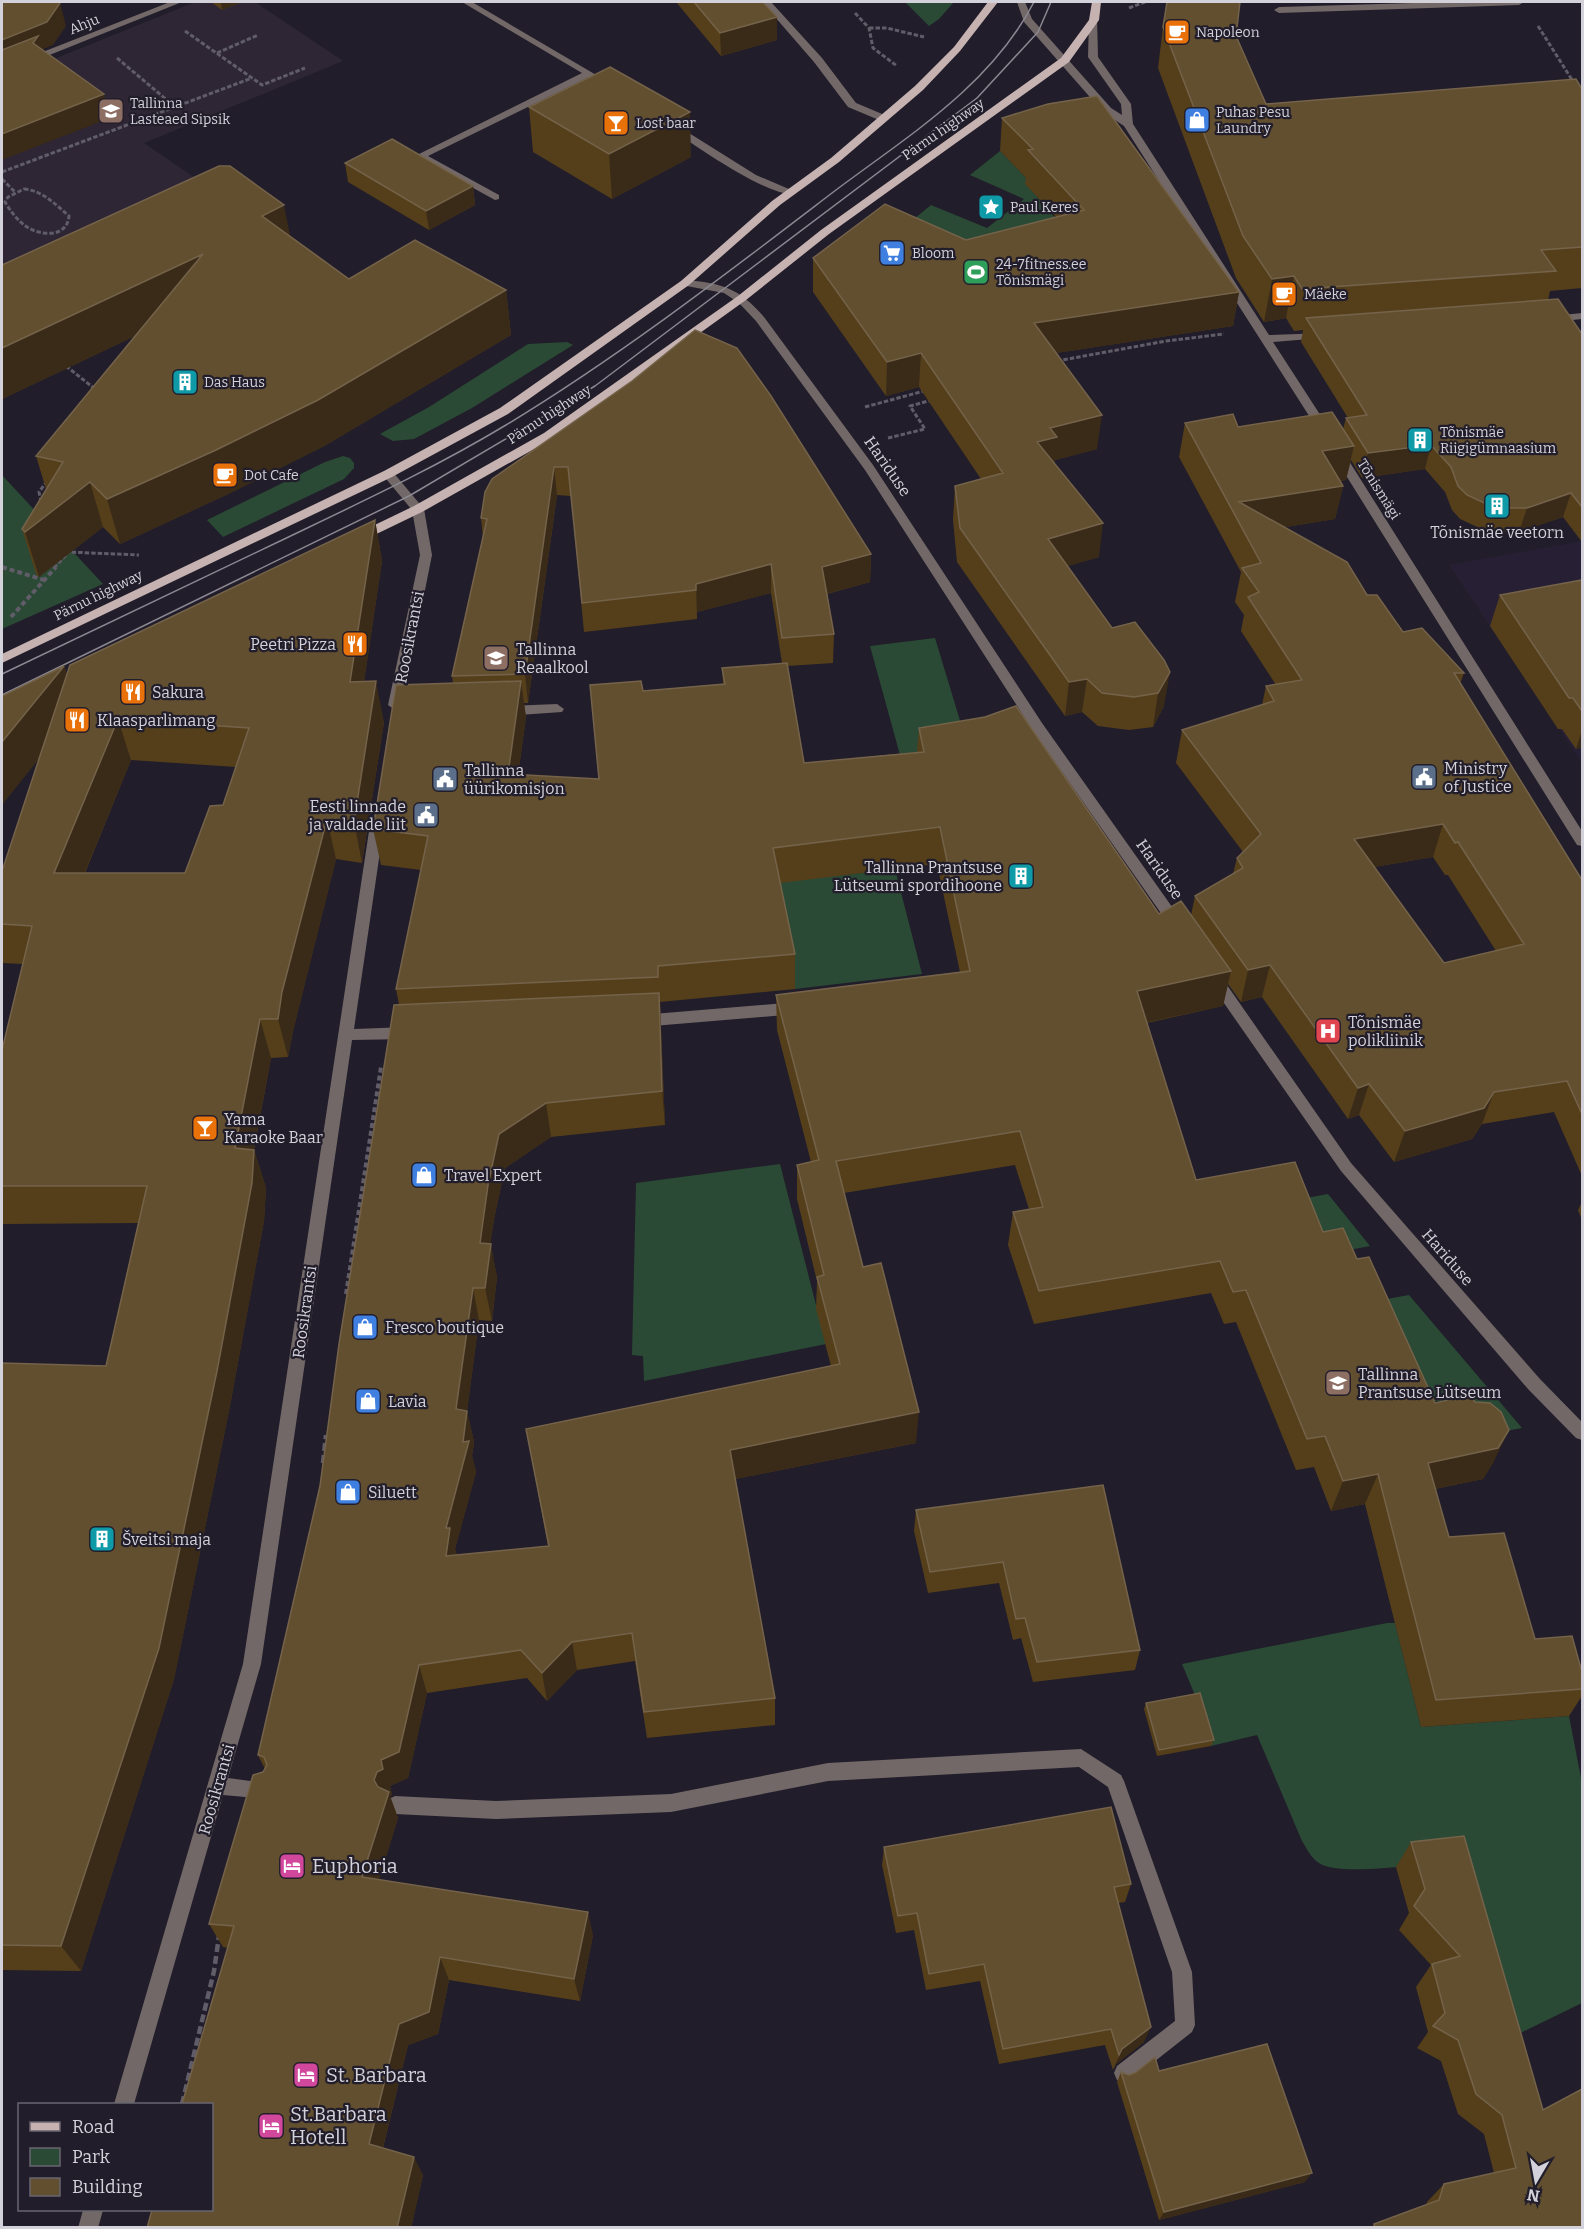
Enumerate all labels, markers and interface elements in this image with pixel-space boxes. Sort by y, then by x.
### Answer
street label: Ahju [67,11,102,38]
cafe icon: Napoleon [1162,17,1192,47]
place label: Napoleon [1196,24,1260,41]
street label: Pärnu highway [899,94,988,164]
place label: Tallinna Lasteaed Sipsik [130,95,230,128]
school or university icon: Tallinna Lasteaed Sipsik [96,96,126,126]
place label: Puhas Pesu Laundry [1216,104,1290,137]
shop icon: Puhas Pesu Laundry [1182,105,1212,135]
bar icon: Lost baar [601,108,631,138]
place label: Lost baar [636,115,696,132]
place icon: Paul Keres [976,192,1006,222]
place label: Paul Keres [1010,199,1078,216]
supermarket icon: Bloom [877,238,907,268]
place label: Bloom [912,245,955,262]
place label: 24-7fitness.ee Tõnismägi [996,256,1086,289]
sports icon: 24-7fitness.ee Tõnismägi [961,257,991,287]
cafe icon: Mäeke [1269,279,1299,309]
place label: Mäeke [1304,286,1347,303]
building icon: Das Haus [170,367,200,397]
place label: Das Haus [204,374,265,391]
street label: Pärnu highway [504,381,595,448]
place label: Tõnismäe Riigigümnaasium [1440,424,1557,457]
building icon: Tõnismäe Riigigümnaasium [1405,425,1435,455]
street label: Hariduse [860,433,915,500]
street label: Tõnismägi [1353,456,1404,523]
cafe icon: Dot Cafe [210,460,240,490]
place label: Dot Cafe [244,467,299,484]
building icon: Tõnismäe veetorn [1482,491,1512,521]
place label: Tõnismäe veetorn [1430,523,1564,542]
street label: Pärnu highway [51,566,146,624]
street label: Roosikrantsi [391,589,428,685]
restaurant icon: Peetri Pizza [340,629,370,659]
place label: Peetri Pizza [250,635,336,654]
place label: Tallinna Reaalkool [516,640,589,677]
school or university icon: Tallinna Reaalkool [481,643,511,673]
restaurant icon: Sakura [118,677,148,707]
place label: Sakura [152,683,204,702]
restaurant icon: Klaasparlimang [62,705,92,735]
place label: Klaasparlimang [97,711,215,730]
place label: Ministry of Justice [1444,759,1512,796]
place label: Tallinna üürikomisjon [464,761,565,798]
public building icon: Ministry of Justice [1409,762,1439,792]
public building icon: Tallinna üürikomisjon [430,764,460,794]
place label: Eesti linnade ja valdade liit [308,797,406,834]
public building icon: Eesti linnade ja valdade liit [411,800,441,830]
street label: Hariduse [1132,836,1187,903]
place label: Tallinna Prantsuse Lütseumi spordihoone [834,858,1002,895]
building icon: Tallinna Prantsuse Lütseumi spordihoone [1006,861,1036,891]
place label: Tõnismäe polikliinik [1348,1013,1423,1050]
hospital icon: Tõnismäe polikliinik [1313,1016,1343,1046]
place label: Yama Karaoke Baar [224,1110,323,1147]
bar icon: Yama Karaoke Baar [190,1113,220,1143]
shop icon: Travel Expert [409,1160,439,1190]
place label: Travel Expert [444,1166,542,1185]
street label: Hariduse [1418,1225,1477,1289]
street label: Roosikrantsi [289,1264,320,1360]
shop icon: Fresco boutique [350,1312,380,1342]
place label: Fresco boutique [385,1318,504,1337]
place label: Tallinna Prantsuse Lütseum [1358,1365,1501,1402]
school or university icon: Tallinna Prantsuse Lütseum [1323,1368,1353,1398]
shop icon: Lavia [353,1386,383,1416]
place label: Lavia [388,1392,427,1411]
shop icon: Siluett [333,1477,363,1507]
place label: Siluett [368,1483,417,1502]
building icon: Šveitsi maja [87,1524,117,1554]
place label: Šveitsi maja [122,1529,211,1549]
street label: Roosikrantsi [194,1741,239,1837]
hotel icon: Euphoria [277,1851,307,1881]
place label: Euphoria [312,1854,398,1878]
hotel icon: St. Barbara [291,2060,321,2090]
place label: St. Barbara [326,2063,427,2087]
place label: St.Barbara Hotell [290,2102,387,2149]
legend [18,2103,213,2211]
hotel icon: St.Barbara Hotell [256,2111,286,2141]
text: Road [72,2116,115,2138]
text: Park [72,2146,111,2168]
north arrow [1506,2151,1566,2211]
text: Building [72,2176,143,2198]
text: N [1526,2185,1541,2206]

